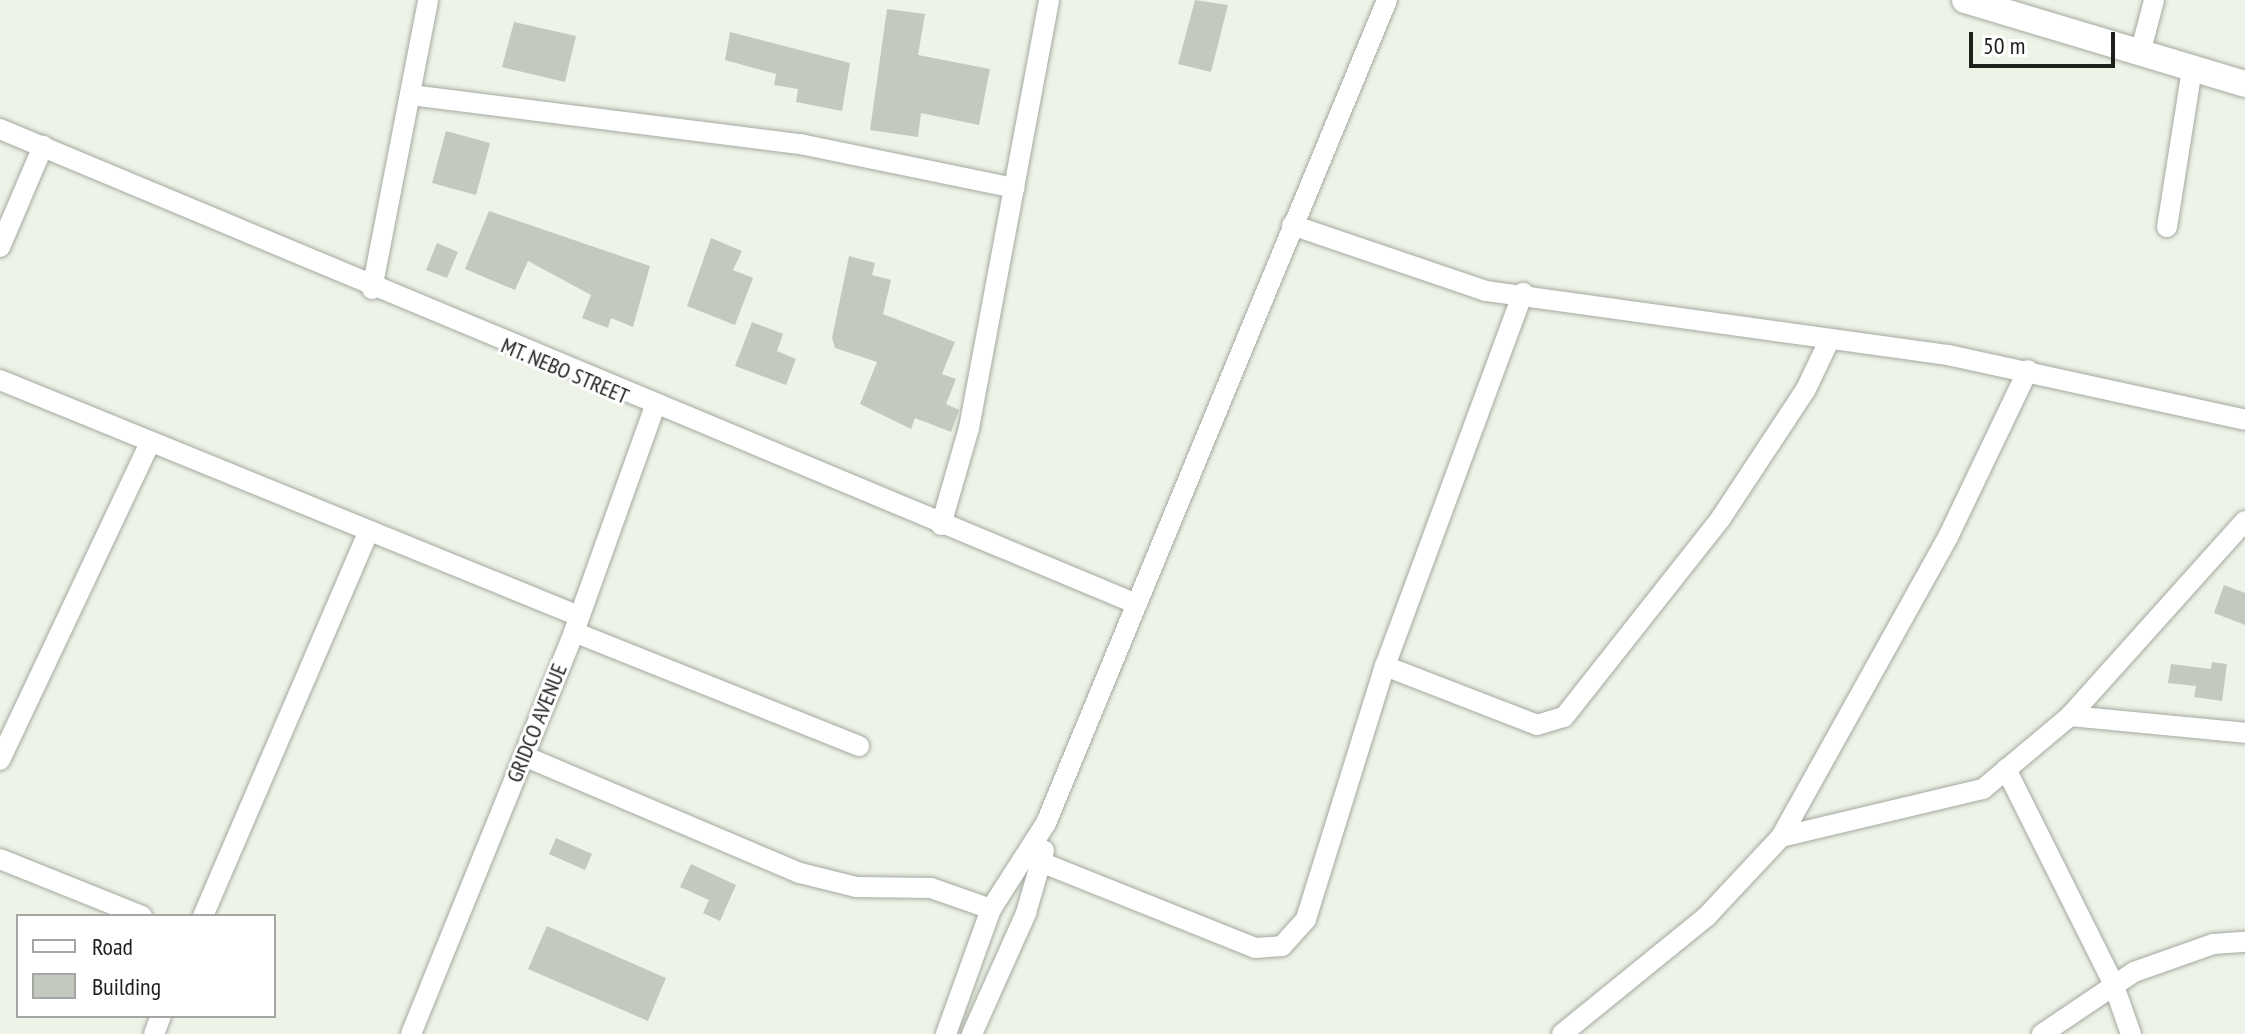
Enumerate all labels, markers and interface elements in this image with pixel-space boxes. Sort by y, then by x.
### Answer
scale bar [1973,16,2119,66]
text: 50 m [1983,30,2025,61]
street label: MT. NEBO STREET [497,332,633,410]
street label: GRIDCO AVENUE [501,660,573,786]
legend [16,914,276,1018]
text: Road [92,931,133,962]
text: Building [92,971,161,1002]

